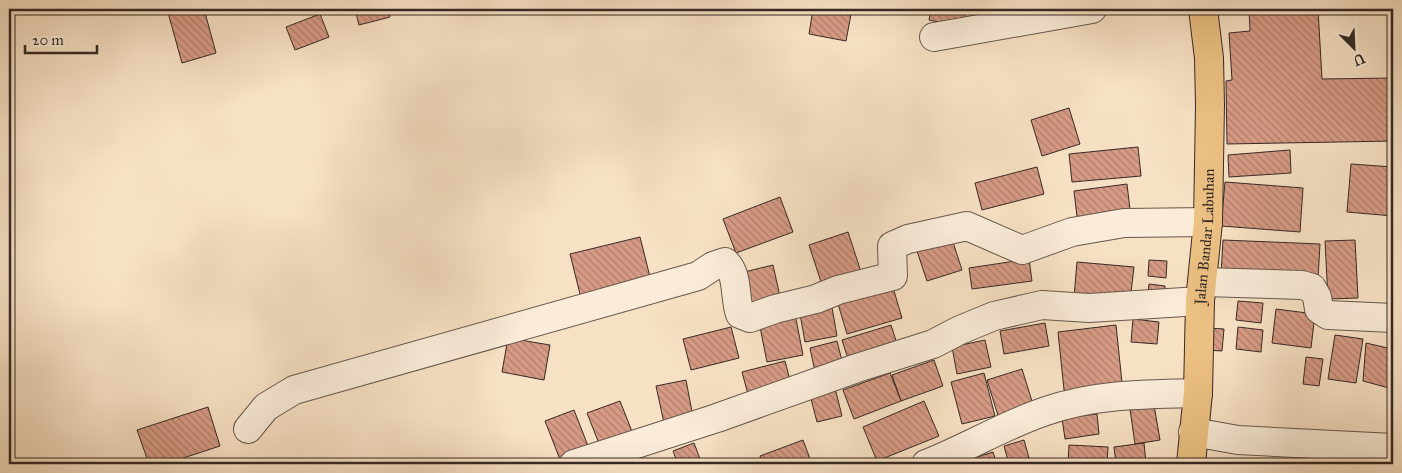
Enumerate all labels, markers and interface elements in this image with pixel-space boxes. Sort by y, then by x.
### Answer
scale bar [25,22,98,54]
north arrow [1330,22,1380,72]
text: 20 m [32,31,64,49]
text: U [1350,49,1368,70]
street label: Jalan Bandar Labuhan [1191,168,1218,307]

